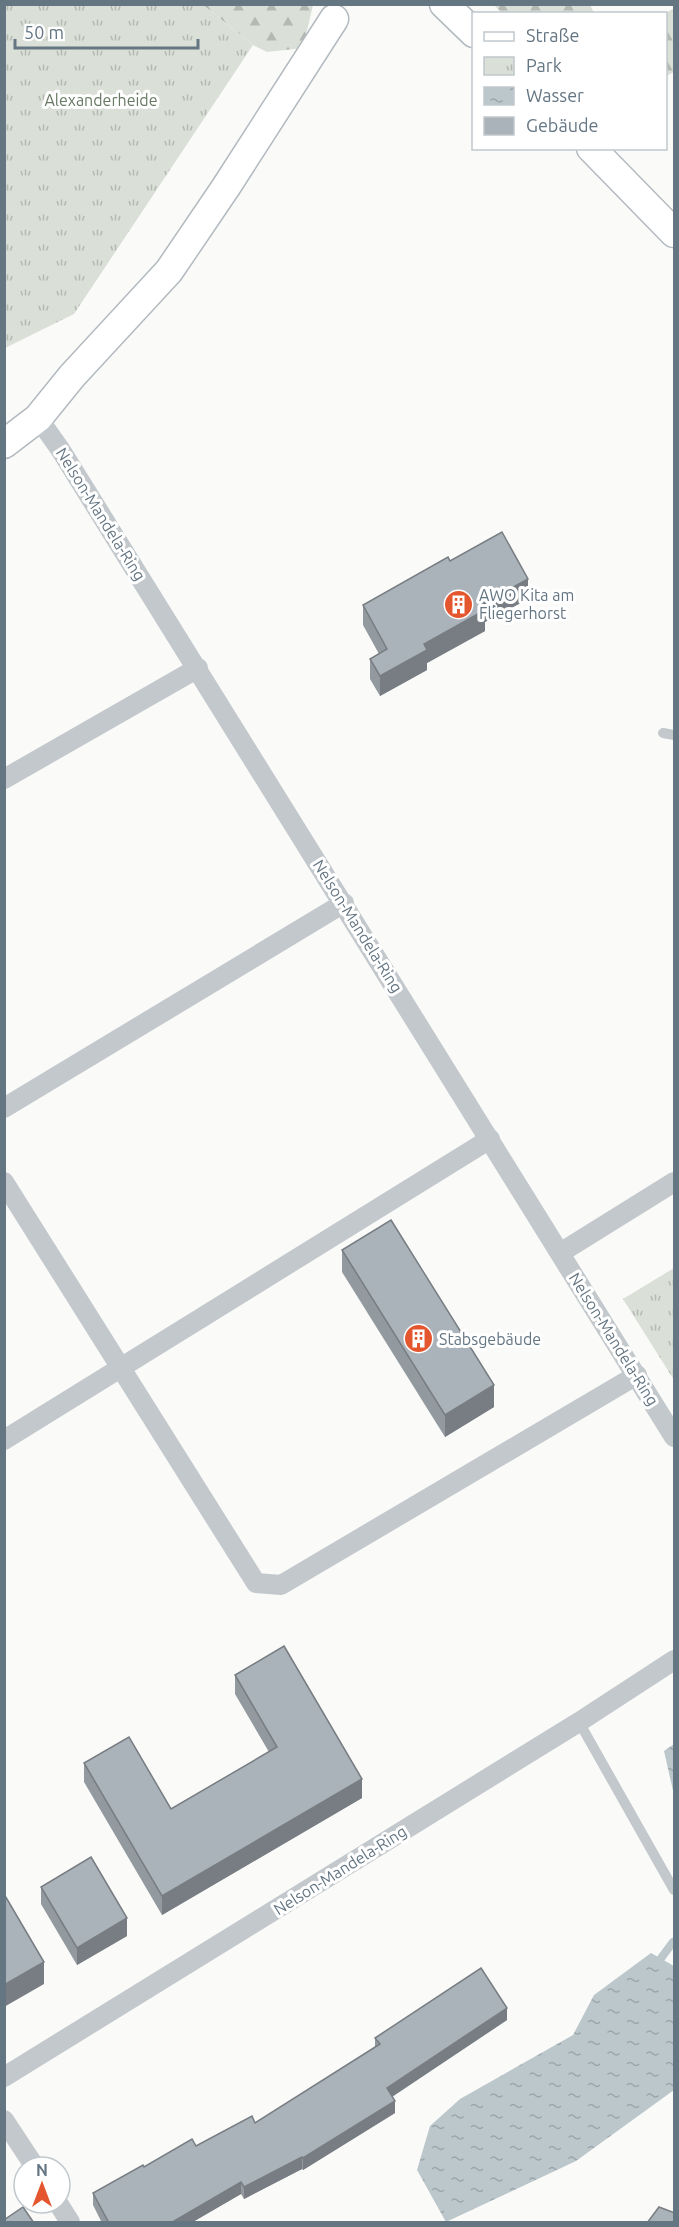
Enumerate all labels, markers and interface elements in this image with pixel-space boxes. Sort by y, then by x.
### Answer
scale bar [15,12,198,50]
legend [472,12,667,150]
text: 50 m [24,22,64,42]
text: Straße [526,25,579,45]
text: Park [526,55,562,75]
text: Wasser [526,85,584,105]
park label: Alexanderheide [44,91,158,109]
text: Gebäude [526,115,598,135]
street label: Nelson-Mandela-Ring [53,444,149,584]
place label: AWO Kita am Fliegerhorst [479,586,574,622]
building icon: AWO Kita am Fliegerhorst [442,588,474,620]
street label: Nelson-Mandela-Ring [310,856,406,996]
street label: Nelson-Mandela-Ring [566,1269,662,1409]
building icon: Stabsgebäude [402,1323,434,1355]
place label: Stabsgebäude [439,1330,541,1348]
street label: Nelson-Mandela-Ring [270,1822,410,1918]
north arrow [12,2155,72,2215]
text: N [36,2161,48,2179]

